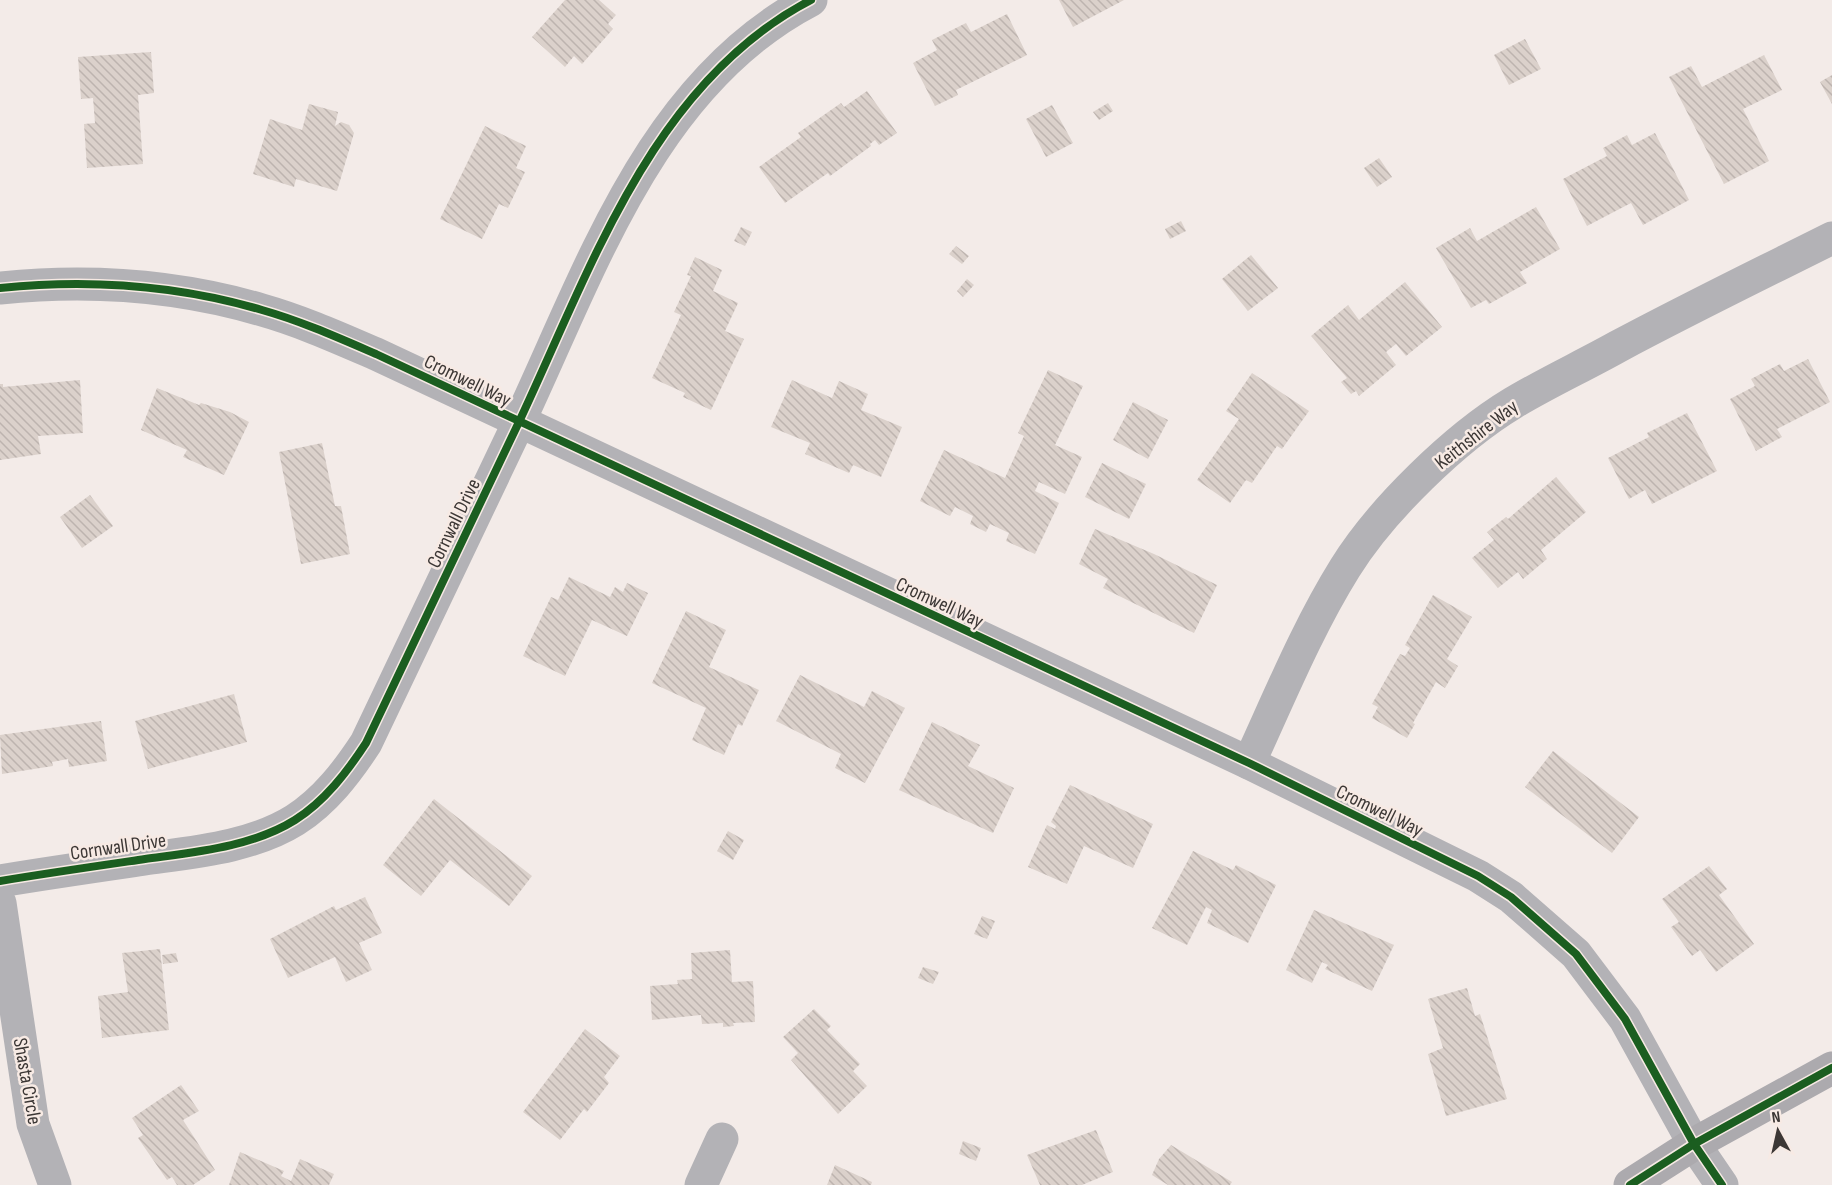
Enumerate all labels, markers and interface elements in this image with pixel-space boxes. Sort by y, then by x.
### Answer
street label: Cromwell Way [420,350,515,412]
street label: Keithshire Way [1430,395,1523,475]
street label: Cornwall Drive [422,475,486,572]
street label: Cromwell Way [892,572,987,634]
street label: Cromwell Way [1332,780,1427,842]
street label: Cornwall Drive [69,828,168,866]
street label: Shasta Circle [8,1036,46,1126]
north arrow [1748,1101,1808,1161]
text: N [1771,1108,1782,1128]

